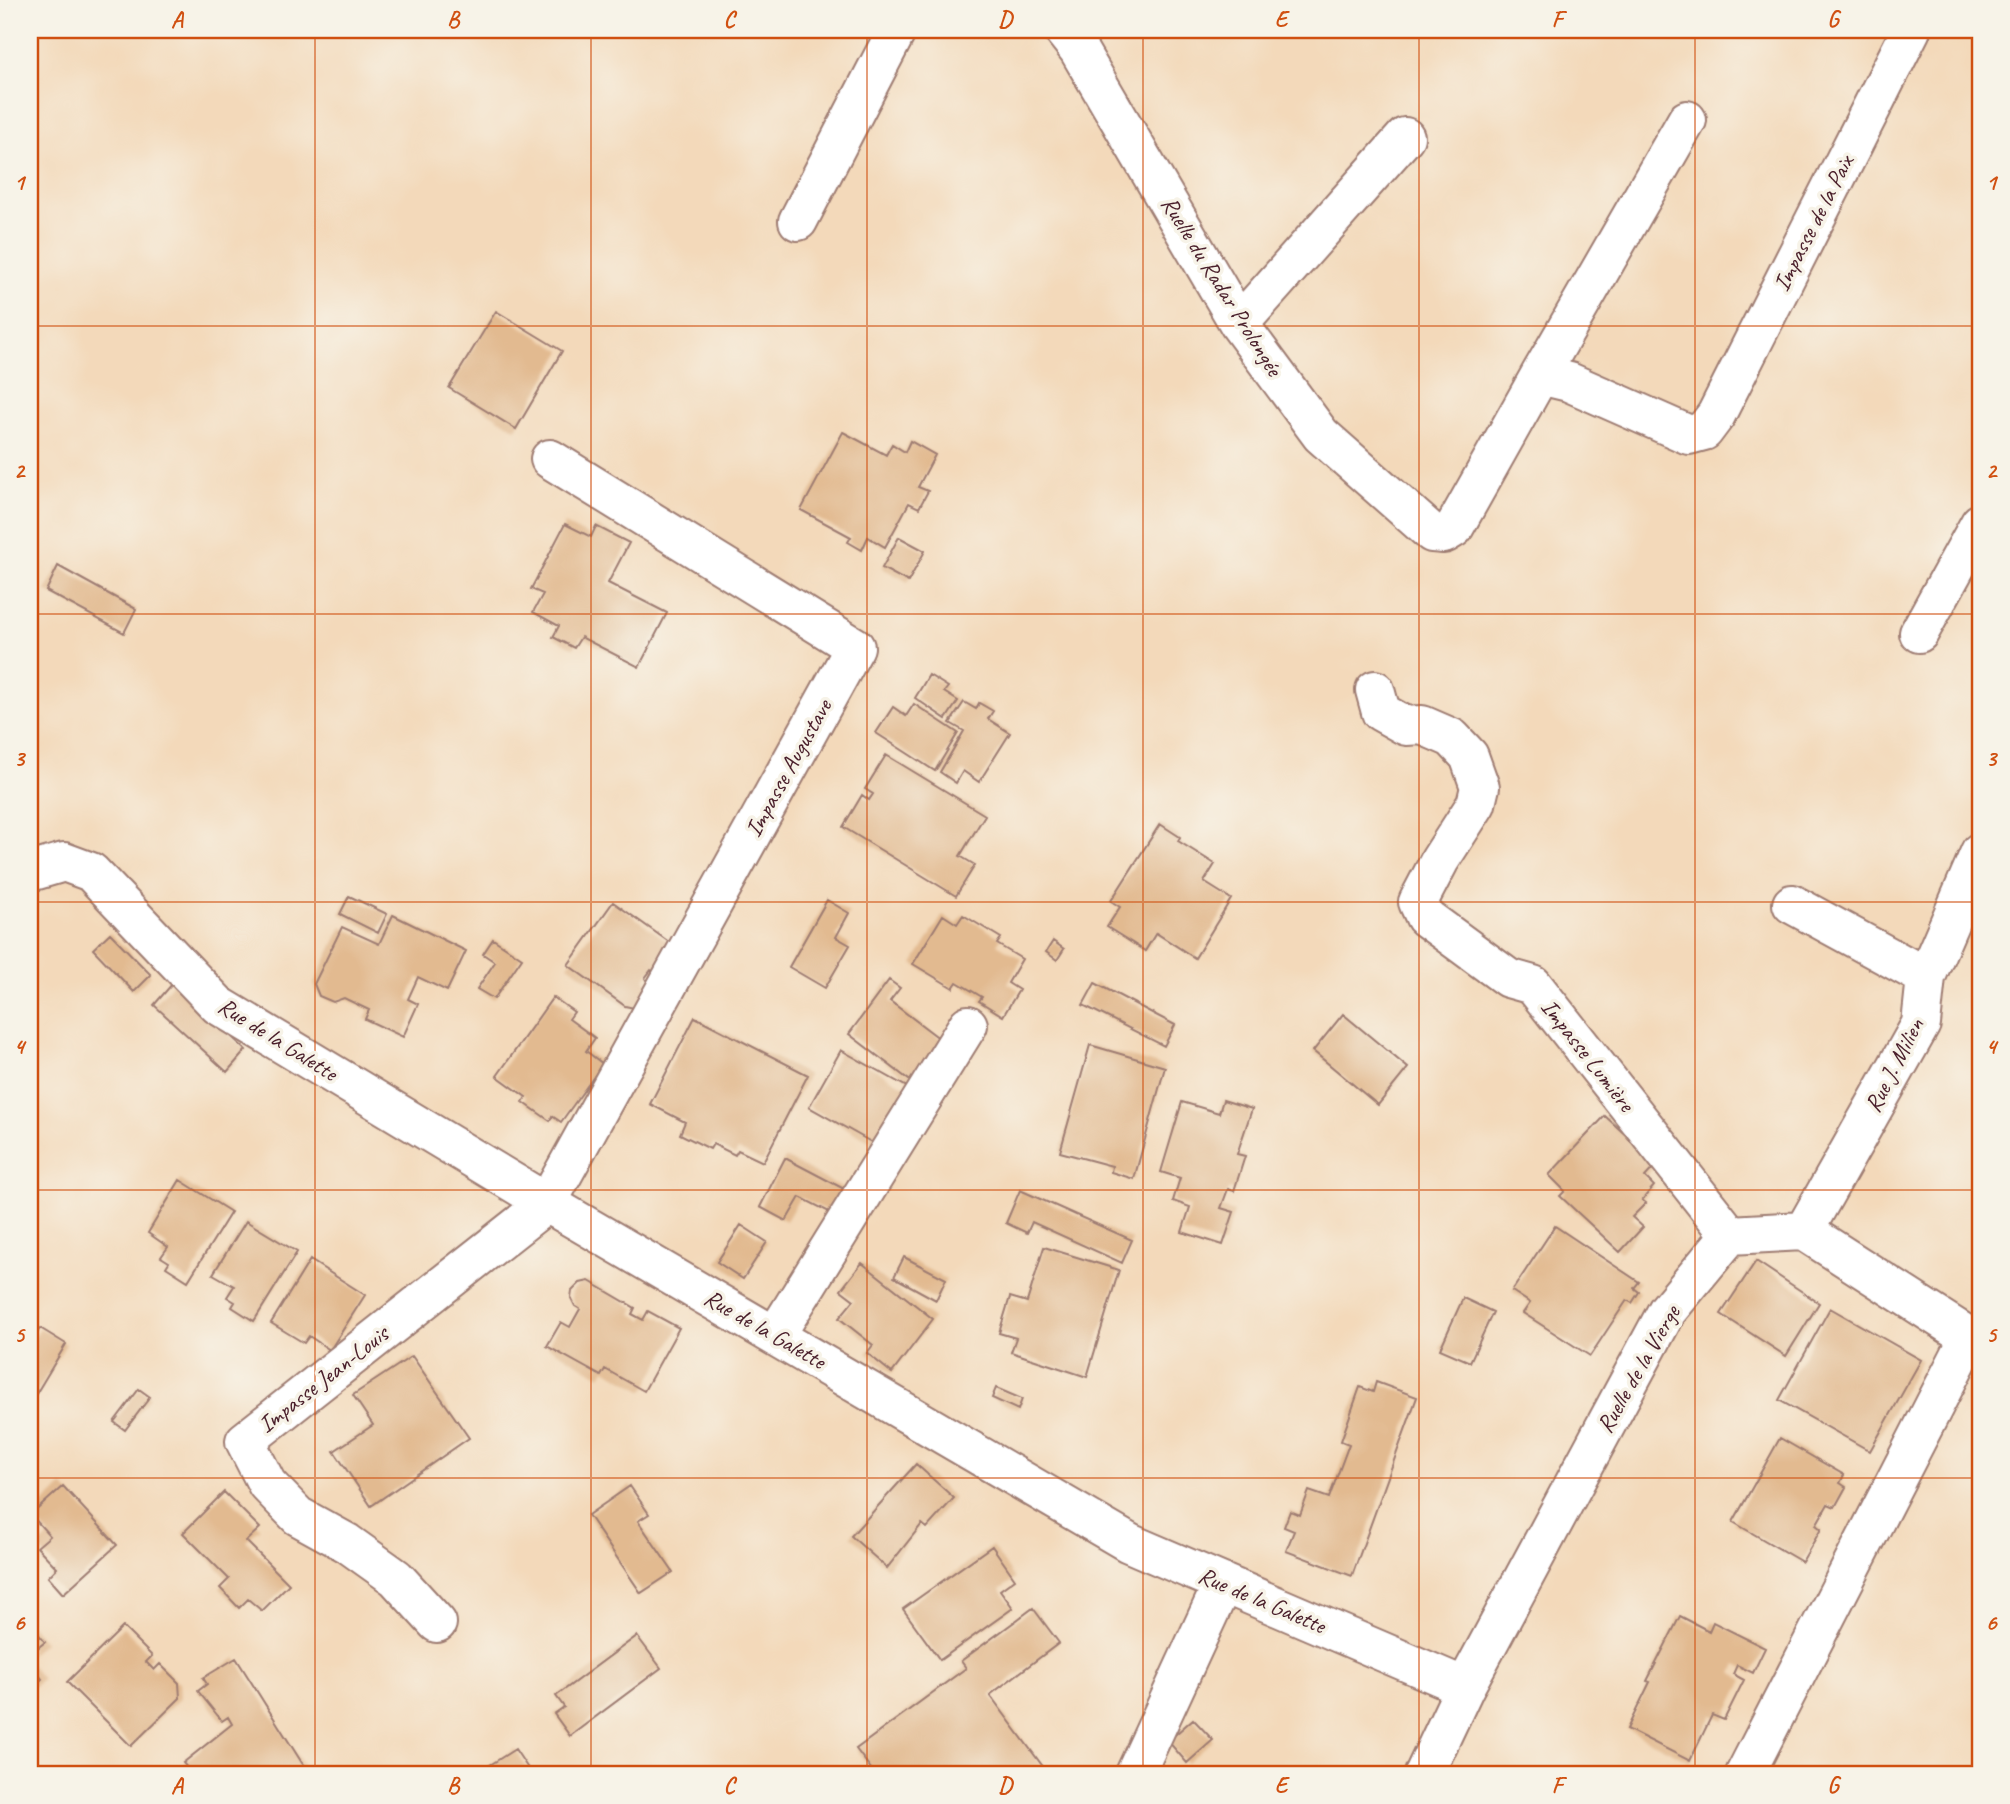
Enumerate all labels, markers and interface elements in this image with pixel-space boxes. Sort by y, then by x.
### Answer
text: A [171,5,185,34]
text: B [447,5,461,34]
text: C [724,5,738,34]
text: D [998,5,1014,34]
text: E [1275,5,1291,34]
text: F [1552,5,1568,34]
text: G [1827,5,1842,34]
street label: Impasse de la Paix [1766,149,1861,296]
text: 1 [14,168,27,197]
text: 1 [1986,168,1999,197]
street label: Ruelle du Radar Prolongée [1155,191,1291,383]
text: 2 [14,456,27,485]
text: 2 [1986,456,1999,485]
street label: Impasse Augustave [738,692,839,842]
text: 3 [14,744,27,773]
text: 3 [1986,744,1999,773]
street label: Rue de la Galette [213,991,345,1089]
street label: Impasse Lumière [1535,993,1643,1119]
street label: Rue J. Milien [1858,1013,1931,1117]
text: 4 [14,1032,27,1061]
text: 4 [1986,1032,1999,1061]
street label: Rue de la Galette [699,1282,833,1377]
street label: Ruelle de la Vierge [1589,1298,1688,1438]
street label: Impasse Jean-Louis [252,1317,396,1439]
text: 5 [14,1320,26,1349]
text: 5 [1986,1320,1998,1349]
street label: Rue de la Galette [1194,1560,1332,1641]
text: 6 [14,1608,27,1637]
text: 6 [1986,1608,1999,1637]
text: A [171,1771,185,1800]
text: B [447,1771,461,1800]
text: C [724,1771,738,1800]
text: D [998,1771,1014,1800]
text: E [1275,1771,1291,1800]
text: F [1552,1771,1568,1800]
text: G [1827,1771,1842,1800]

